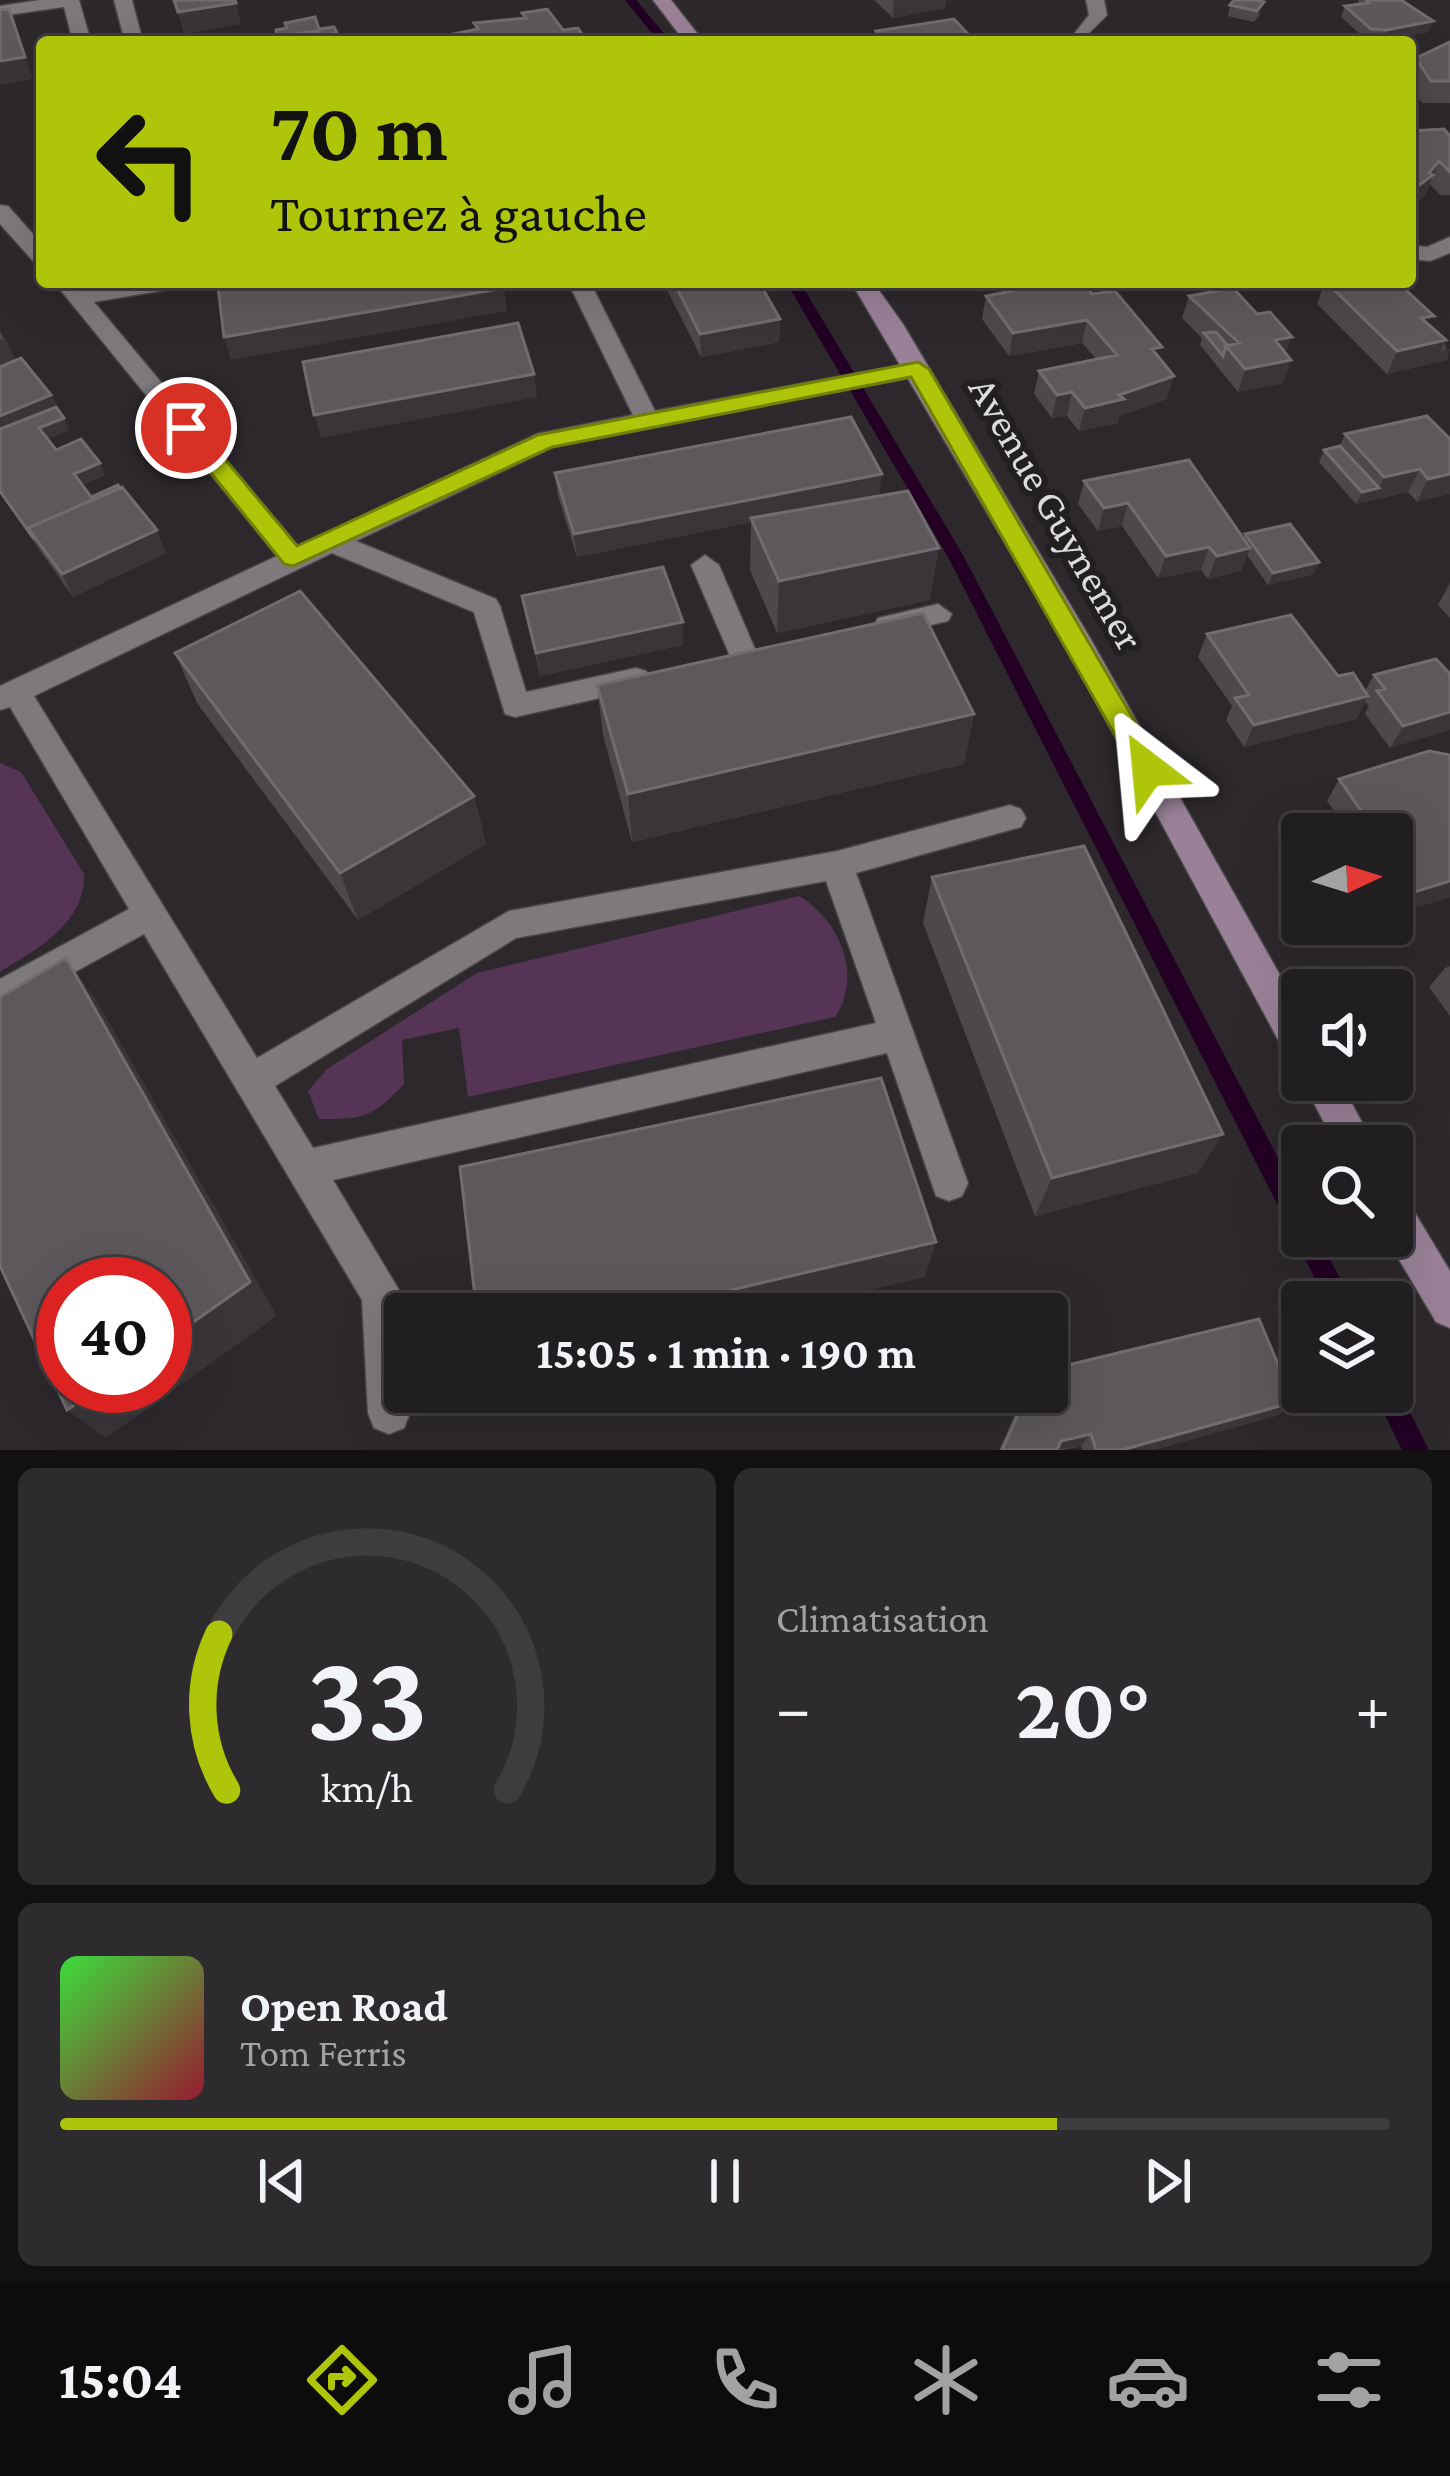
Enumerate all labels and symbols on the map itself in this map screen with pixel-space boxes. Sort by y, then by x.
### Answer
street label: Avenue Guynemer [960,368,1154,658]
pin [135,377,237,479]
position arrow [1085,706,1211,832]
north arrow [1281,813,1413,945]
speed limit sign: 40 [36,1257,192,1413]

